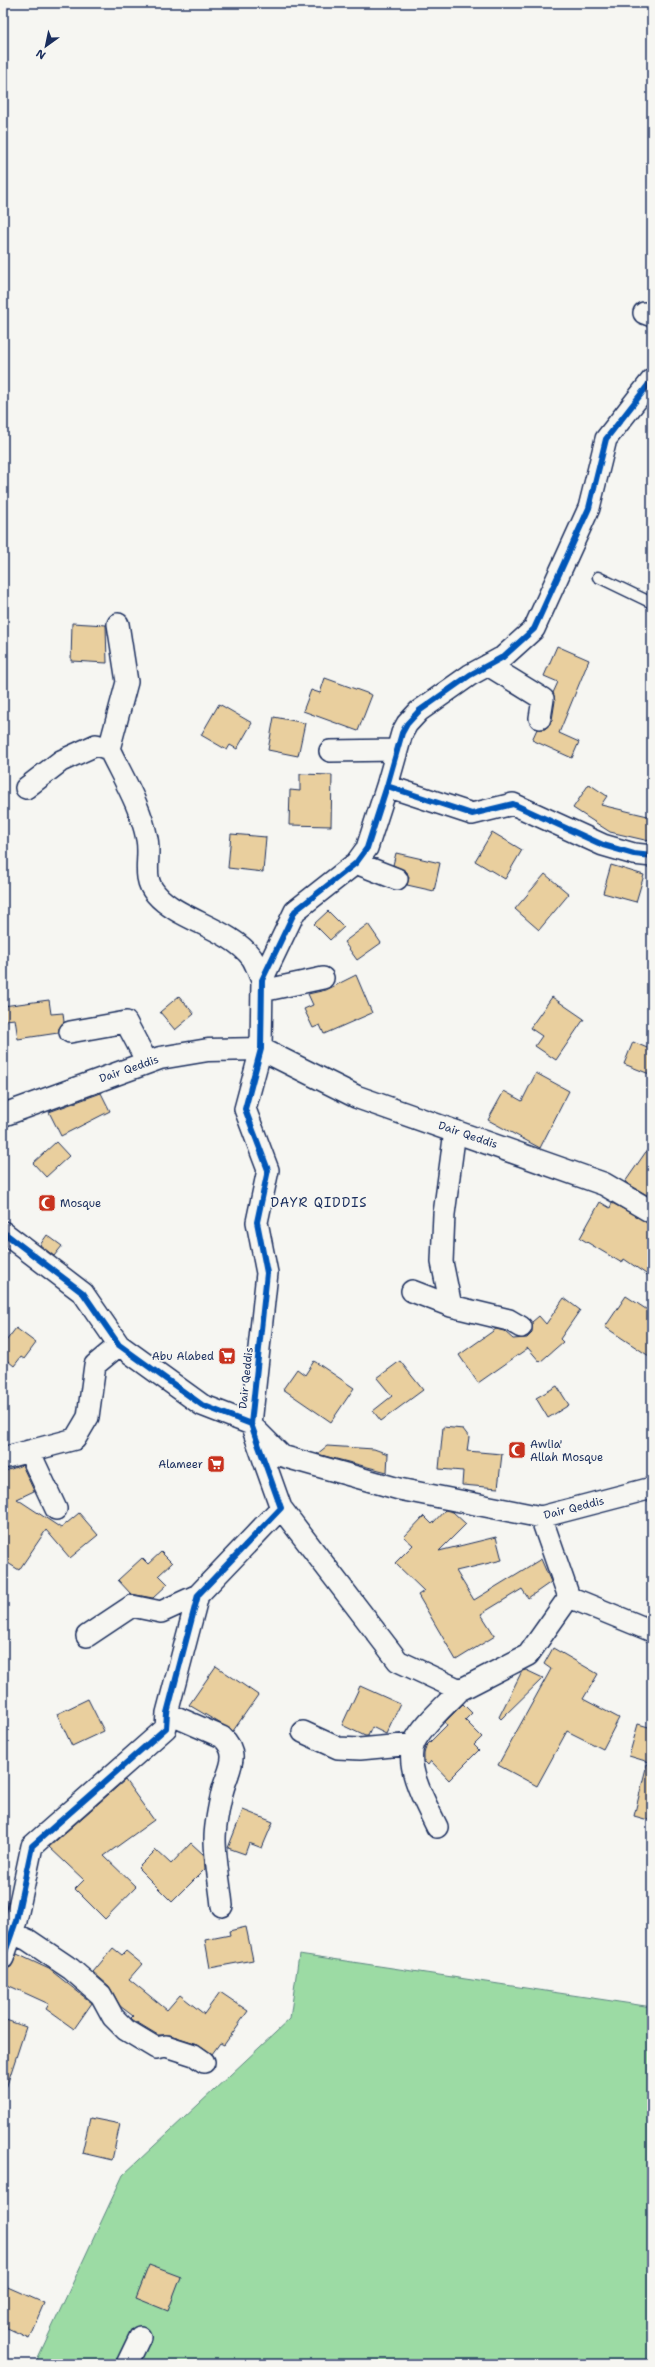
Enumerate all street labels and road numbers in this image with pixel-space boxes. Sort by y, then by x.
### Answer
street label: Dair Qeddis [97,1052,161,1086]
street label: Dair Qeddis [436,1118,500,1152]
street label: Dair Qeddis [235,1346,257,1410]
street label: Dair Qeddis [542,1493,606,1523]

